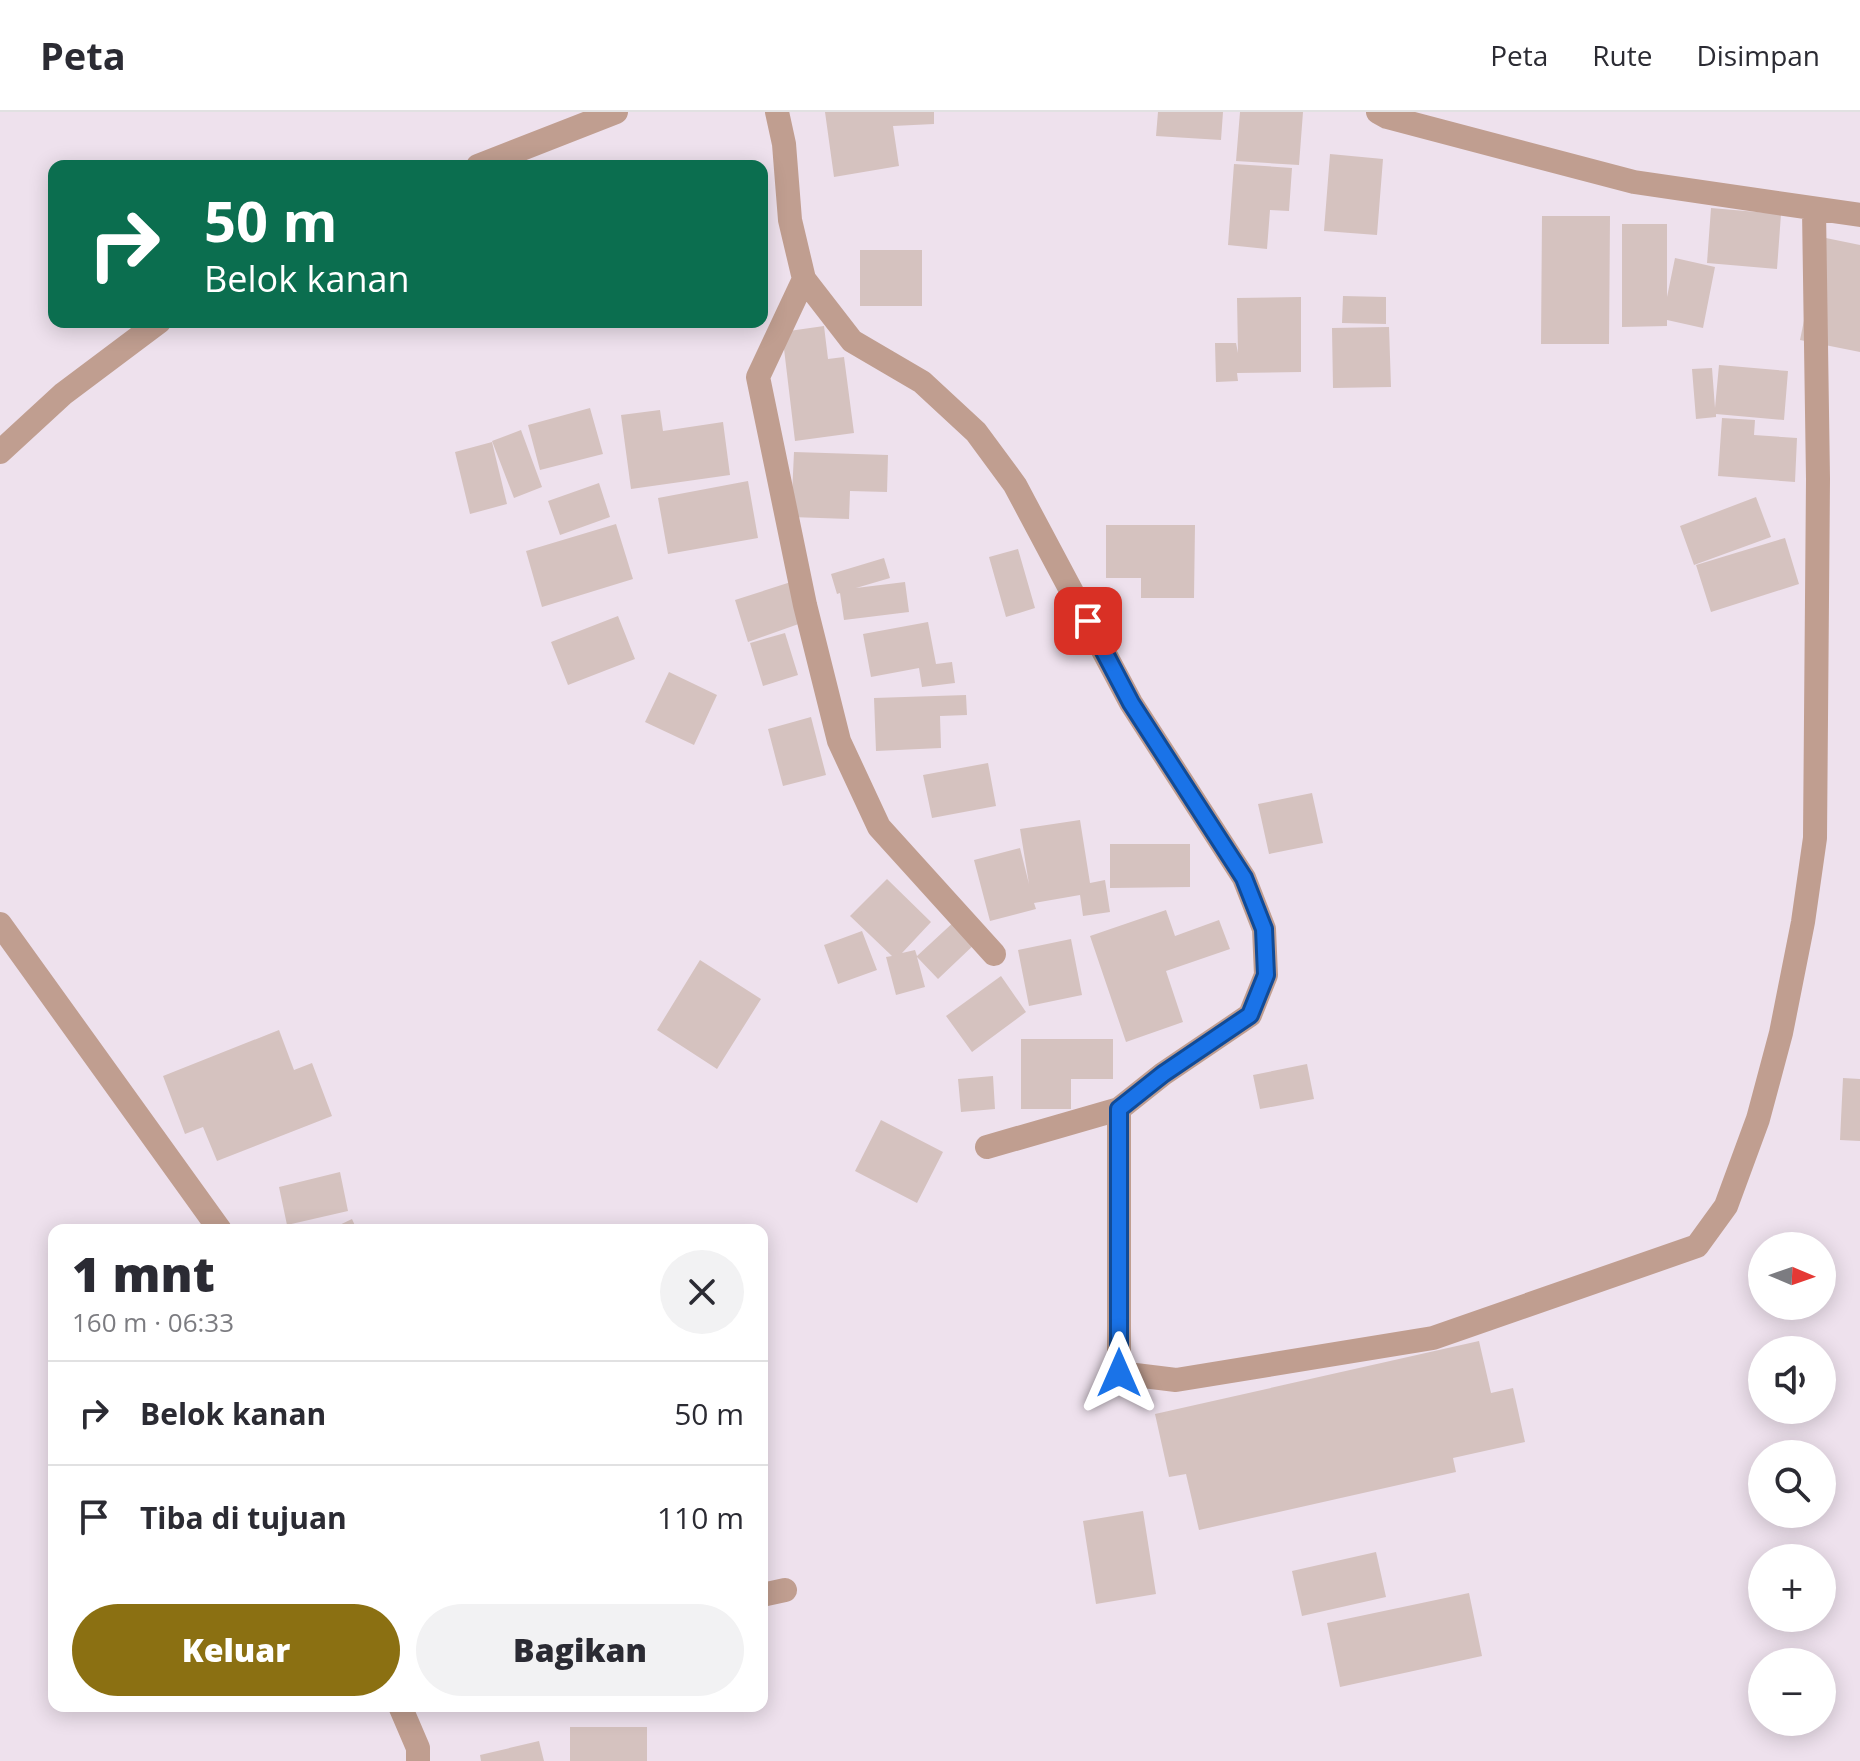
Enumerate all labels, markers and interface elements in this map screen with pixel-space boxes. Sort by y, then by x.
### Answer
text: Peta [40,29,126,81]
text: Peta [1490,36,1548,74]
text: Rute [1592,36,1652,74]
text: Disimpan [1696,36,1820,74]
text: 50 m [204,182,338,258]
icon: right [72,192,176,296]
text: Belok kanan [204,254,410,303]
pin [1054,587,1122,655]
icon: arrive [1066,599,1110,643]
north arrow [1748,1232,1836,1320]
map controls [1748,1232,1836,1736]
text: 1 mnt [72,1241,215,1306]
button: close [660,1250,744,1334]
text: 160 m · 06:33 [72,1304,234,1340]
position arrow [1077,1331,1161,1415]
button: sound [1748,1336,1836,1424]
icon: right [72,1391,116,1435]
text: Belok kanan [140,1393,326,1434]
text: 50 m [674,1393,744,1434]
button: search [1748,1440,1836,1528]
icon: arrive [72,1495,116,1539]
text: Tiba di tujuan [140,1497,347,1538]
text: 110 m [657,1497,744,1538]
button: + [1748,1544,1836,1632]
button: Keluar [72,1604,400,1696]
button: Bagikan [416,1604,744,1696]
button: − [1748,1648,1836,1736]

